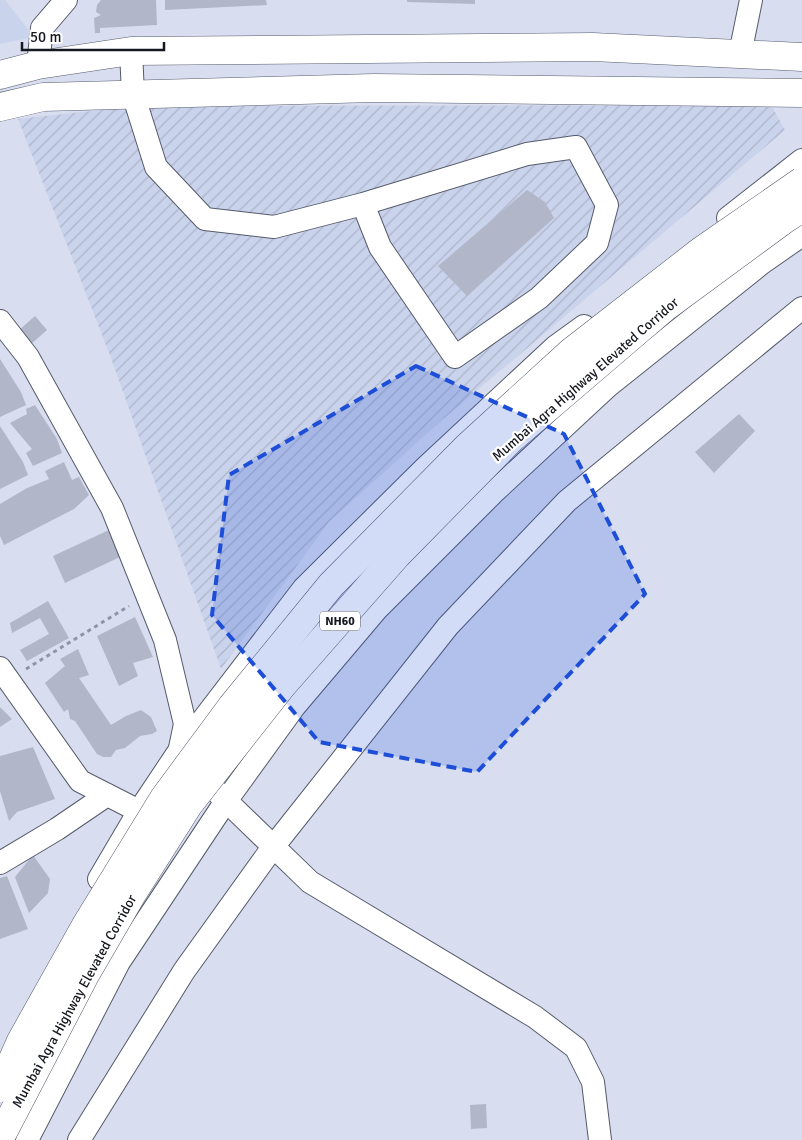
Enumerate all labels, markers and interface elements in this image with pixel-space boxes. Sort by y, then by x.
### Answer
scale bar [22,20,165,52]
text: 50 m [30,28,61,46]
street label: Mumbai Agra Highway Elevated Corridor [489,293,683,465]
road number: NH60 [320,612,360,630]
street label: Mumbai Agra Highway Elevated Corridor [9,891,141,1111]

